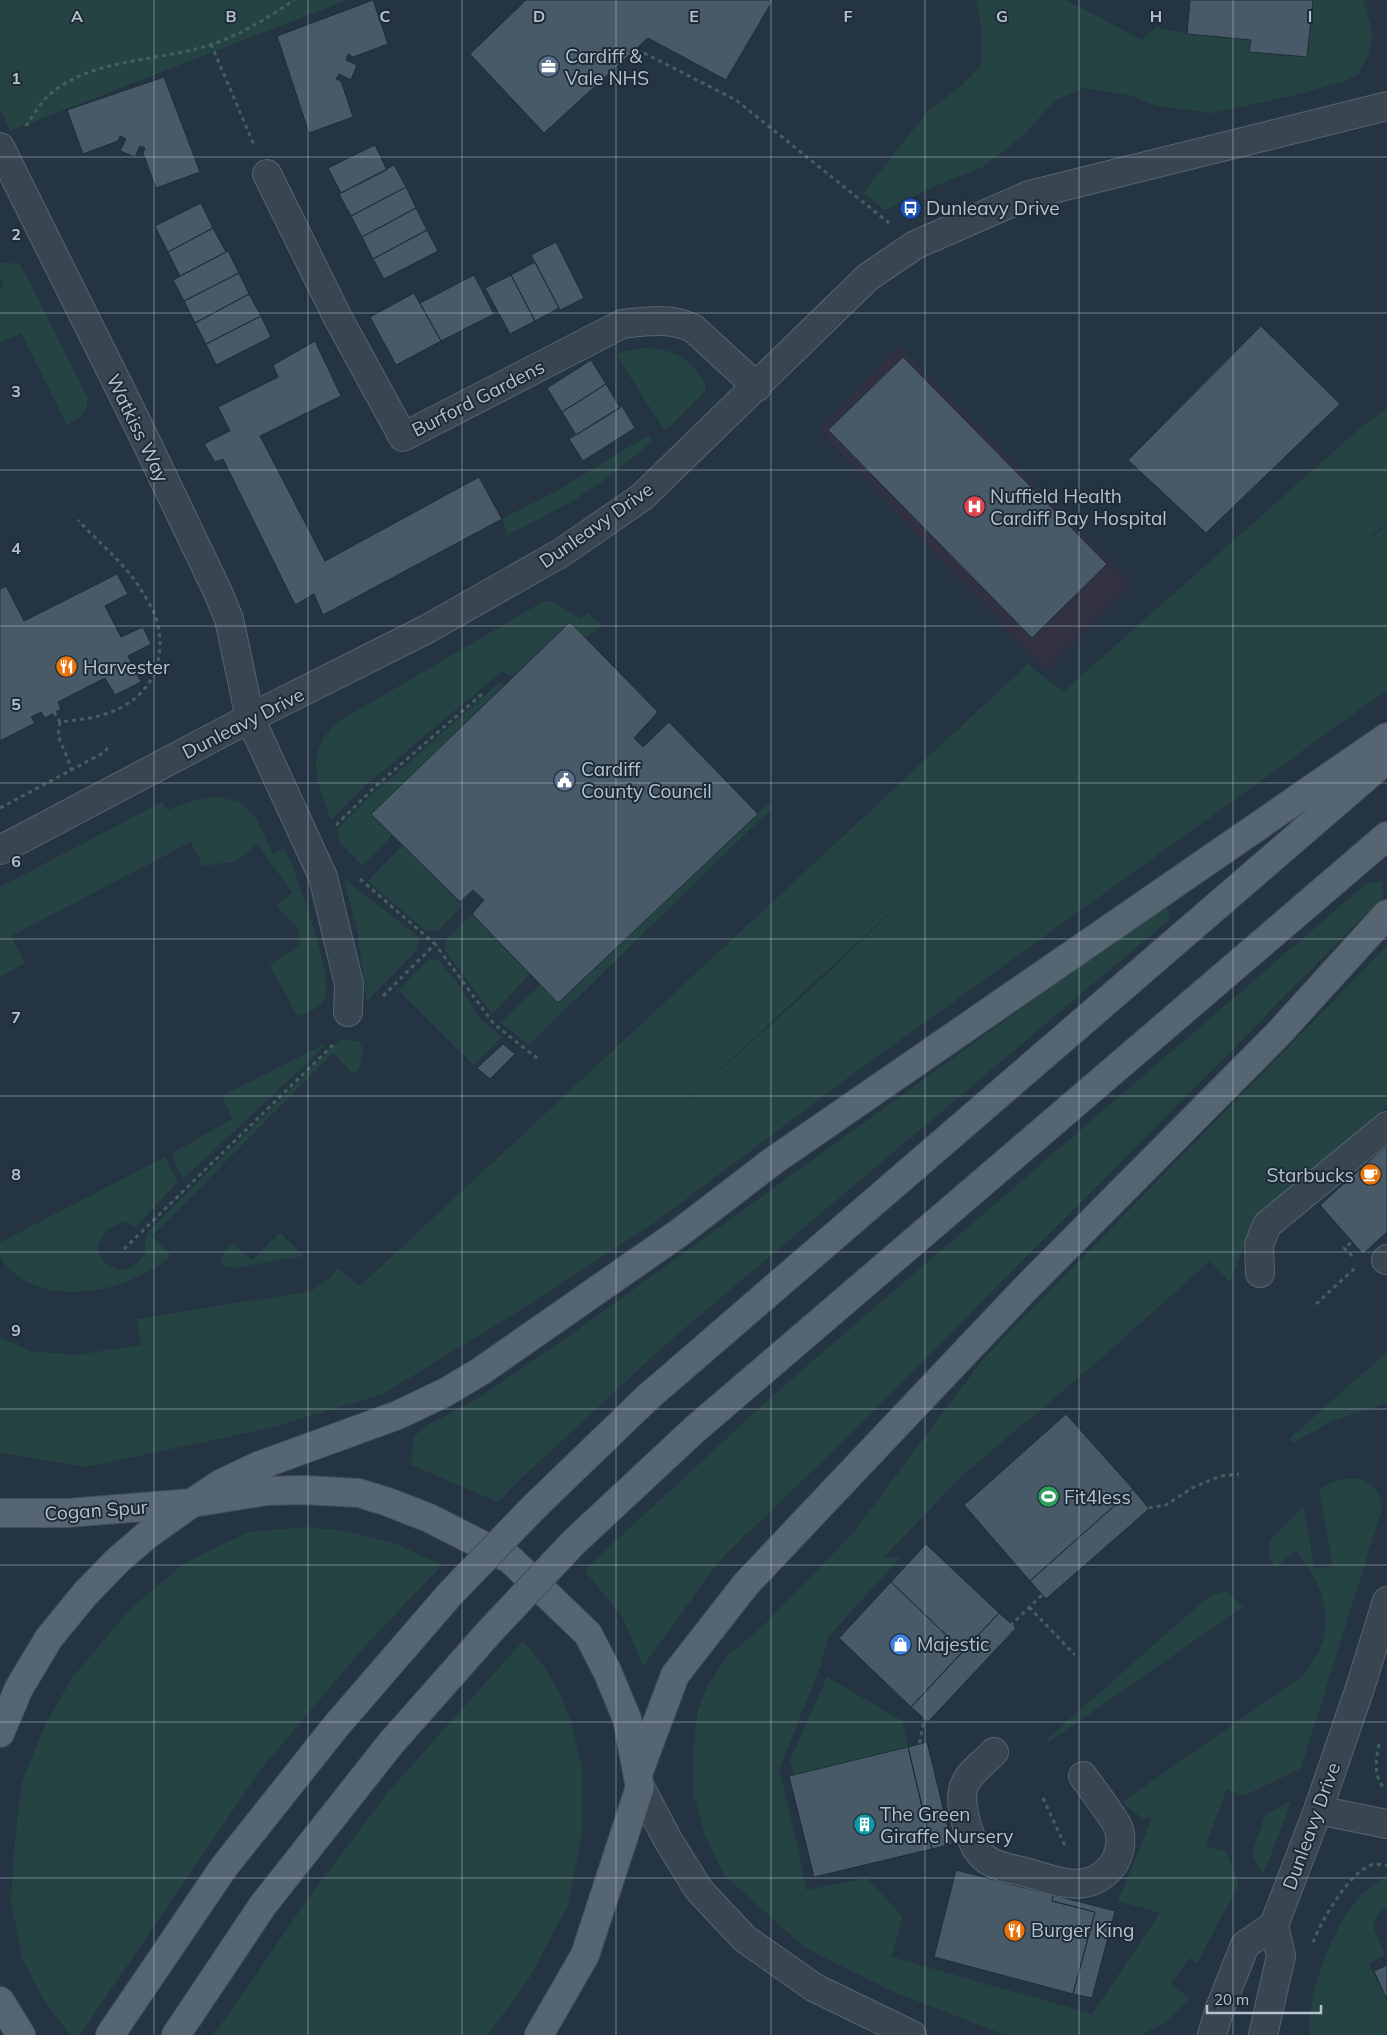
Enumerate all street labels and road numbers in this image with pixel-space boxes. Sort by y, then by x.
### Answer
street label: Burford Gardens [408,354,548,442]
street label: Watkiss Way [101,370,175,486]
street label: Dunleavy Drive [534,477,658,573]
street label: Dunleavy Drive [178,682,308,764]
street label: Cogan Spur [44,1494,148,1526]
street label: Dunleavy Drive [1277,1759,1345,1893]

